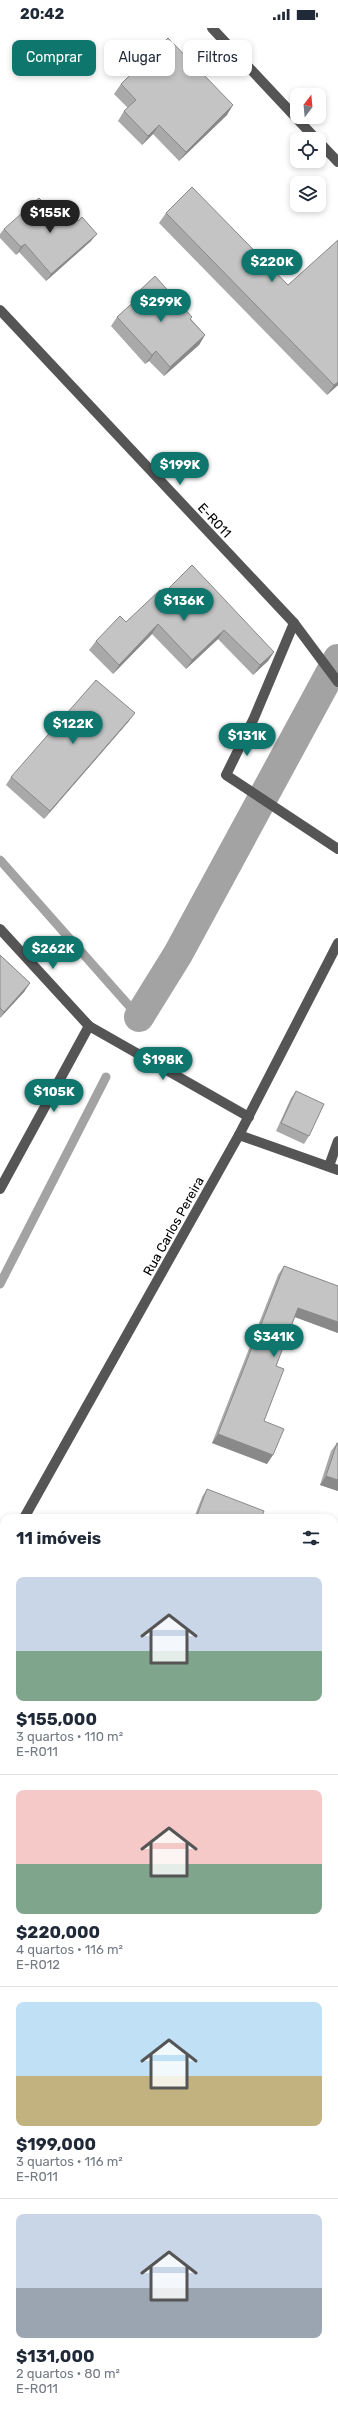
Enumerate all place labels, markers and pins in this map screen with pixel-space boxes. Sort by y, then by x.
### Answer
pin: $155K [22,200,78,234]
pin: $220K [244,249,300,283]
pin: $299K [133,289,189,323]
pin: $199K [152,452,208,486]
pin: $136K [156,588,212,622]
pin: $122K [45,711,101,745]
pin: $131K [219,723,275,757]
pin: $262K [25,936,81,970]
pin: $198K [135,1047,191,1081]
pin: $105K [26,1079,82,1113]
pin: $341K [246,1324,302,1358]

